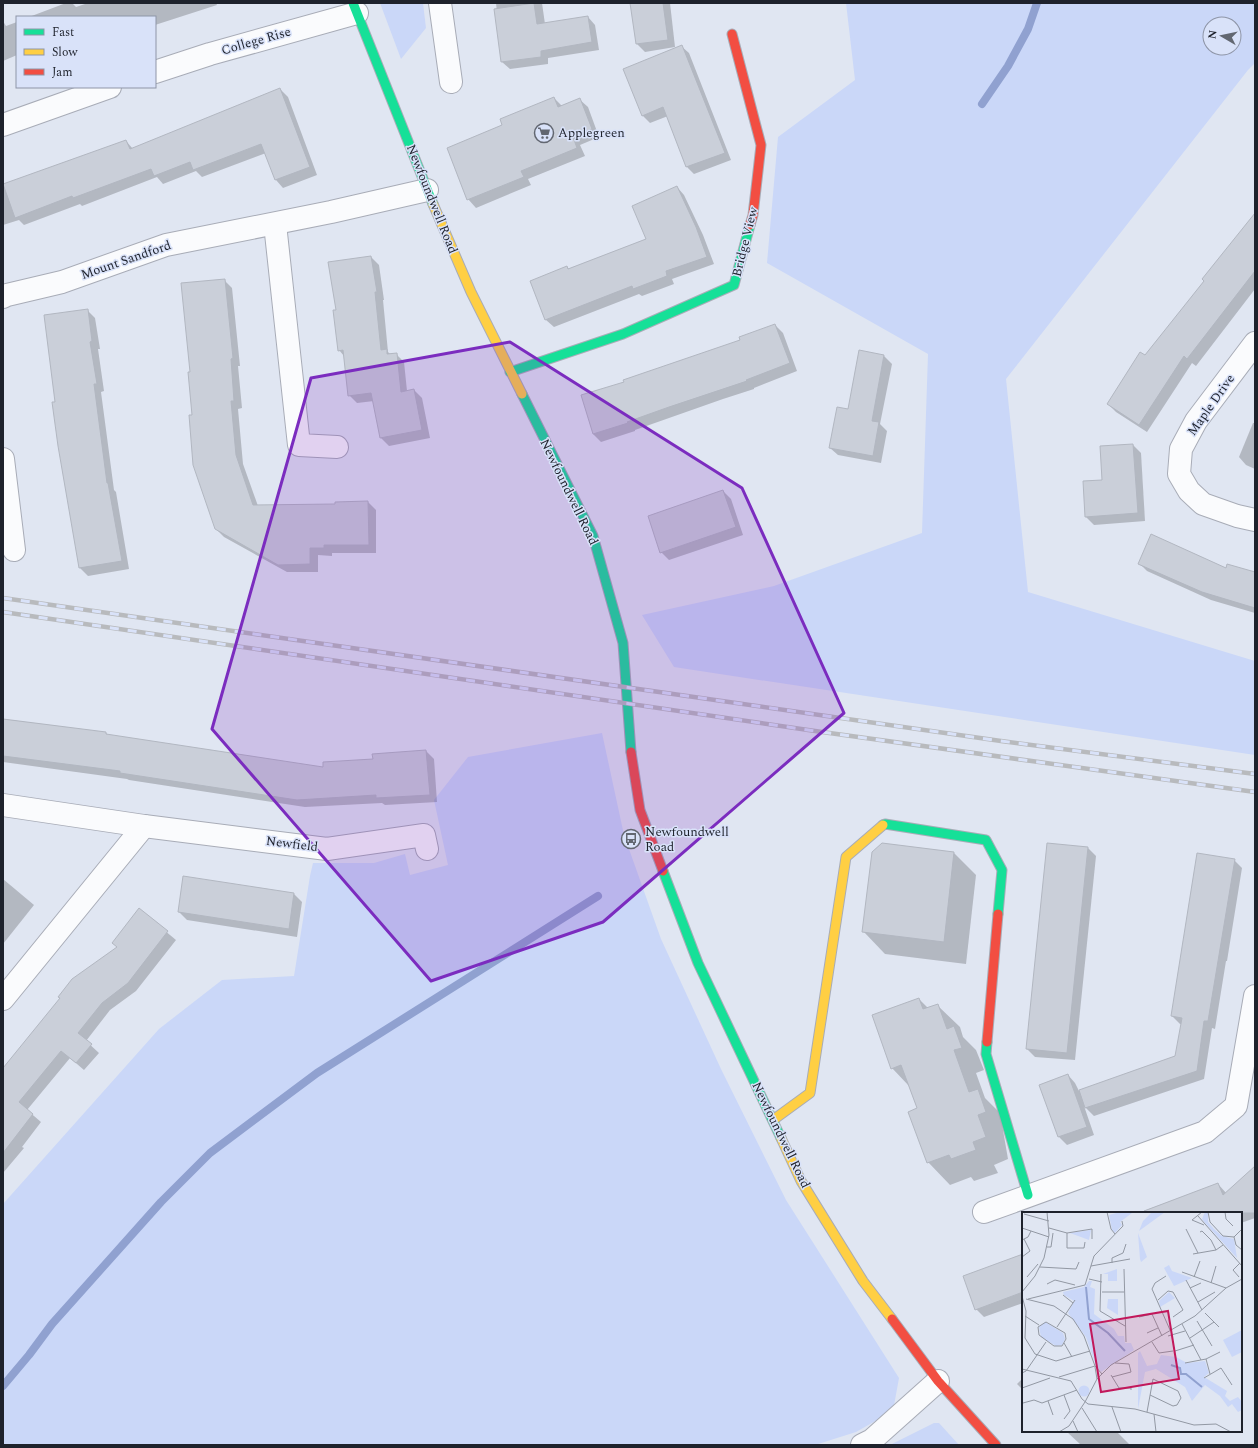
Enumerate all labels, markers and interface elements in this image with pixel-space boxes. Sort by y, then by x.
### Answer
legend [16,16,156,88]
north arrow [1202,16,1242,56]
street label: College Rise [219,22,293,60]
text: Fast [52,23,74,42]
text: N [1204,29,1222,40]
text: Slow [52,43,78,62]
text: Jam [52,63,73,82]
supermarket icon: Applegreen [533,122,555,144]
place label: Applegreen [558,123,625,143]
street label: Newfoundwell Road [401,141,463,257]
street label: Bridge View [727,204,764,279]
street label: Mount Sandford [78,235,174,285]
street label: Maple Drive [1182,370,1240,440]
street label: Newfoundwell Road [535,435,603,549]
place label: Newfoundwell Road [645,822,729,857]
bus stop icon: Newfoundwell Road [620,828,642,850]
street label: Newfield [265,831,319,857]
street label: Newfoundwell Road [747,1078,815,1192]
inset map [1022,1212,1242,1432]

